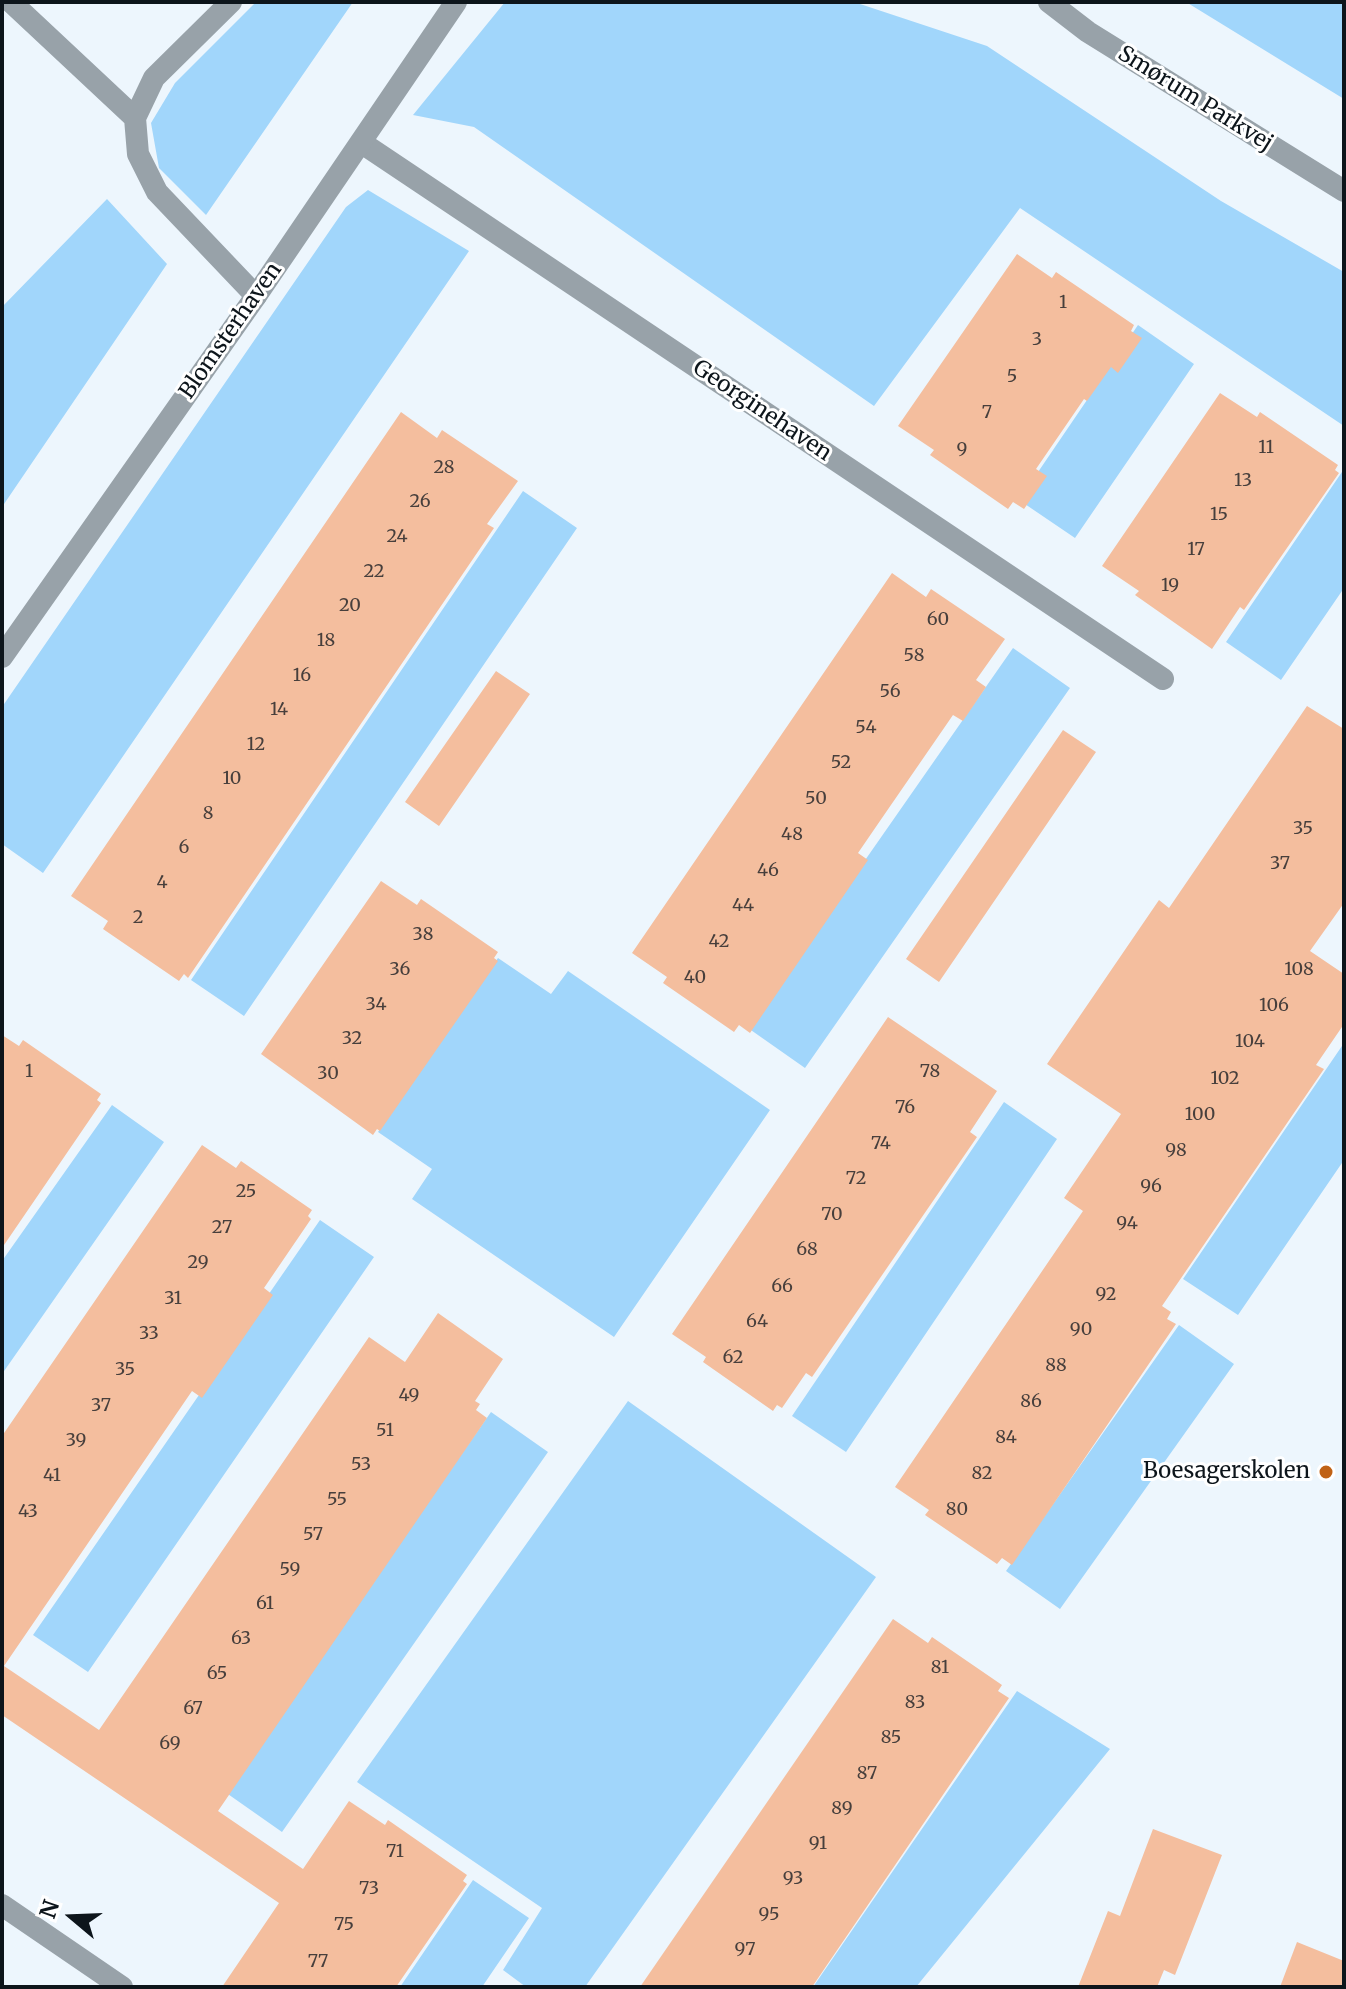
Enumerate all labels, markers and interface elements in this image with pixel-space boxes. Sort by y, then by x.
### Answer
street label: Smørum Parkvej [1113,41,1277,157]
street label: Blomsterhaven [174,258,288,404]
house number: 1 [1059,292,1067,314]
house number: 3 [1032,329,1042,351]
street label: Georginehaven [688,355,836,467]
house number: 5 [1007,366,1017,388]
house number: 7 [982,402,992,424]
house number: 11 [1258,437,1274,459]
house number: 9 [957,439,967,461]
house number: 28 [433,457,455,479]
house number: 13 [1234,470,1252,492]
house number: 26 [409,491,431,513]
house number: 15 [1210,504,1228,526]
house number: 24 [386,526,408,548]
house number: 17 [1187,539,1205,561]
house number: 22 [363,561,385,583]
house number: 19 [1161,575,1179,597]
house number: 20 [339,595,361,617]
house number: 60 [927,609,949,631]
house number: 18 [317,630,335,652]
house number: 58 [904,645,924,667]
house number: 16 [293,665,311,687]
house number: 56 [879,681,901,703]
house number: 14 [270,699,288,721]
house number: 54 [855,717,877,739]
house number: 12 [247,734,265,756]
house number: 52 [831,752,851,774]
house number: 10 [223,768,241,790]
house number: 50 [805,788,827,810]
house number: 8 [203,803,213,825]
house number: 35 [1293,818,1313,840]
house number: 48 [781,824,803,846]
house number: 6 [179,837,189,859]
house number: 37 [1270,853,1290,875]
house number: 46 [757,860,779,882]
house number: 4 [156,872,168,894]
house number: 44 [732,895,754,917]
house number: 2 [133,907,143,929]
house number: 38 [413,924,433,946]
house number: 42 [709,931,729,953]
house number: 36 [390,959,410,981]
house number: 108 [1284,959,1314,981]
house number: 40 [684,967,706,989]
house number: 34 [365,994,387,1016]
house number: 106 [1259,995,1289,1017]
house number: 32 [342,1028,362,1050]
house number: 104 [1235,1031,1265,1053]
house number: 1 [25,1061,33,1083]
house number: 78 [920,1061,940,1083]
house number: 30 [317,1063,339,1085]
house number: 102 [1210,1068,1240,1090]
house number: 76 [895,1097,915,1119]
house number: 100 [1185,1104,1215,1126]
house number: 74 [871,1133,891,1155]
house number: 98 [1165,1140,1187,1162]
house number: 72 [846,1168,866,1190]
house number: 96 [1140,1176,1162,1198]
house number: 25 [236,1181,256,1203]
house number: 70 [821,1204,843,1226]
house number: 94 [1116,1213,1138,1235]
house number: 27 [212,1217,232,1239]
house number: 68 [796,1239,818,1261]
house number: 29 [187,1252,209,1274]
house number: 66 [771,1276,793,1298]
house number: 92 [1095,1284,1117,1306]
house number: 31 [164,1288,182,1310]
house number: 64 [746,1311,768,1333]
house number: 90 [1070,1319,1092,1341]
house number: 33 [139,1323,159,1345]
house number: 62 [723,1347,743,1369]
house number: 88 [1045,1355,1067,1377]
house number: 35 [115,1359,135,1381]
house number: 49 [399,1385,419,1407]
house number: 86 [1020,1391,1042,1413]
house number: 37 [91,1395,111,1417]
house number: 51 [376,1420,394,1442]
house number: 84 [995,1427,1017,1449]
house number: 39 [66,1430,86,1452]
house number: 53 [351,1454,371,1476]
place label: Boesagerskolen [1143,1459,1310,1485]
house number: 82 [971,1463,993,1485]
marker: Boesagerskolen [1317,1463,1335,1481]
house number: 41 [43,1465,61,1487]
house number: 55 [327,1489,347,1511]
house number: 80 [946,1499,968,1521]
house number: 43 [18,1501,38,1523]
house number: 57 [303,1524,323,1546]
house number: 59 [280,1559,300,1581]
house number: 61 [256,1593,274,1615]
house number: 63 [231,1628,251,1650]
house number: 81 [931,1657,949,1679]
house number: 65 [207,1663,227,1685]
house number: 83 [905,1692,925,1714]
house number: 67 [183,1698,203,1720]
house number: 85 [881,1727,901,1749]
house number: 69 [159,1733,181,1755]
house number: 87 [857,1763,877,1785]
house number: 89 [831,1798,853,1820]
house number: 91 [809,1833,827,1855]
house number: 71 [386,1841,404,1863]
house number: 93 [783,1868,803,1890]
north arrow [32,1877,112,1957]
house number: 73 [359,1878,379,1900]
text: N [33,1896,65,1922]
house number: 95 [759,1904,779,1926]
house number: 75 [334,1914,354,1936]
house number: 97 [735,1939,755,1961]
house number: 77 [308,1951,328,1973]

